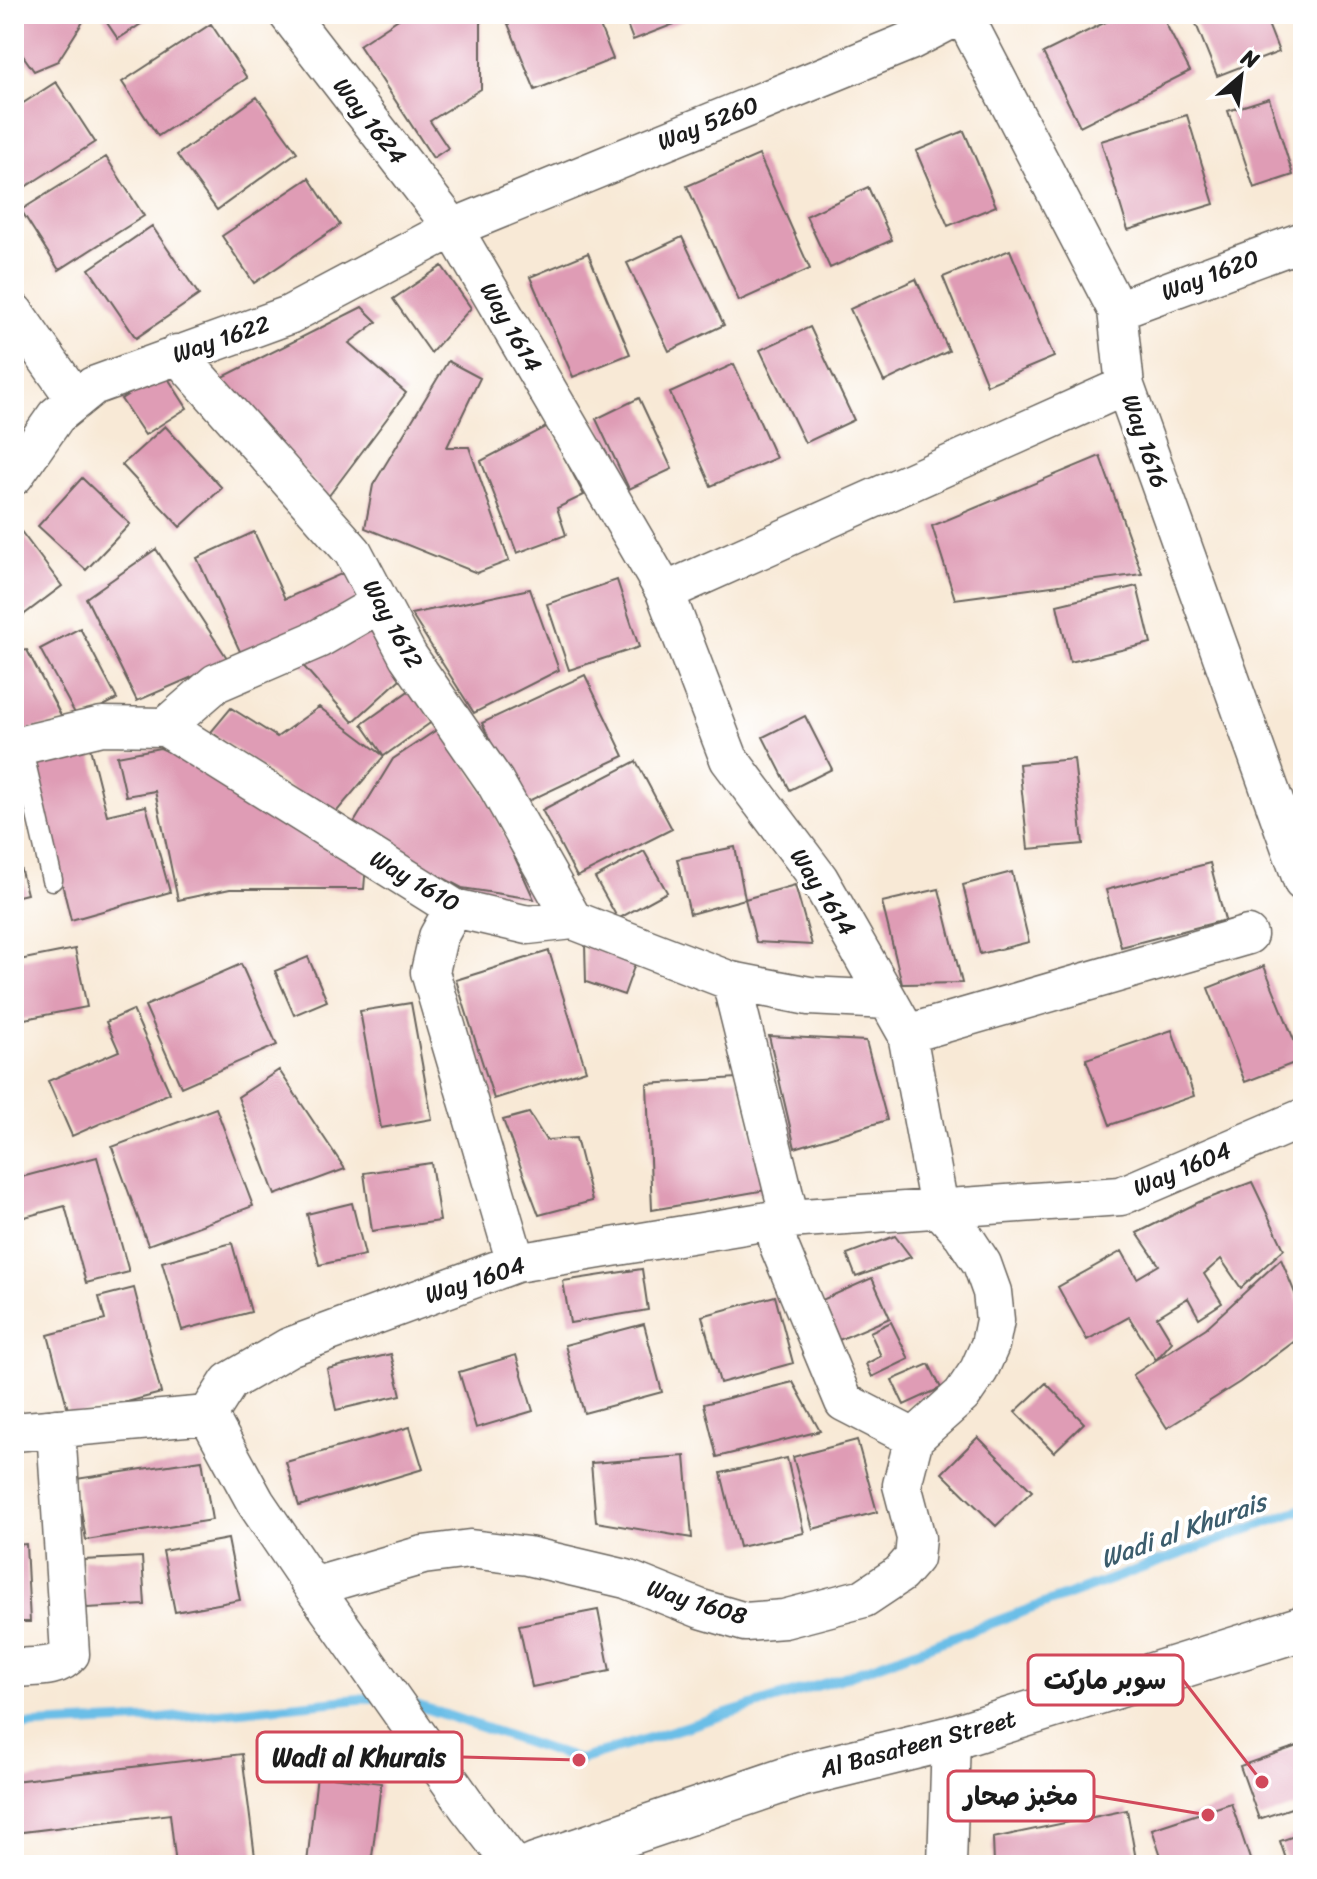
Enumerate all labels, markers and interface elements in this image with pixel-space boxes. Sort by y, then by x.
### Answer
north arrow [1201,36,1281,116]
text: N [1233,38,1267,80]
street label: Way 1624 [322,68,418,174]
street label: Way 5260 [651,84,765,162]
street label: Way 1620 [1155,237,1265,313]
street label: Way 1614 [468,274,554,380]
street label: Way 1622 [166,303,276,375]
street label: Way 1616 [1109,388,1181,494]
street label: Way 1612 [351,571,435,677]
street label: Way 1610 [362,838,468,924]
street label: Way 1614 [779,839,867,945]
street label: Way 1604 [1126,1129,1238,1209]
street label: Way 1604 [419,1244,531,1316]
water label: Wadi al Khurais [1093,1478,1276,1581]
street label: Way 1608 [642,1567,752,1637]
callout: سوبر ماركت [1028,1655,1183,1705]
text: سوبر ماركت [1044,1657,1166,1703]
street label: Al Basateen Street [814,1698,1021,1791]
callout: Wadi al Khurais [257,1732,462,1782]
text: Wadi al Khurais [272,1734,447,1780]
callout: مخبز صحار [948,1771,1094,1821]
text: مخبز صحار [962,1773,1078,1819]

